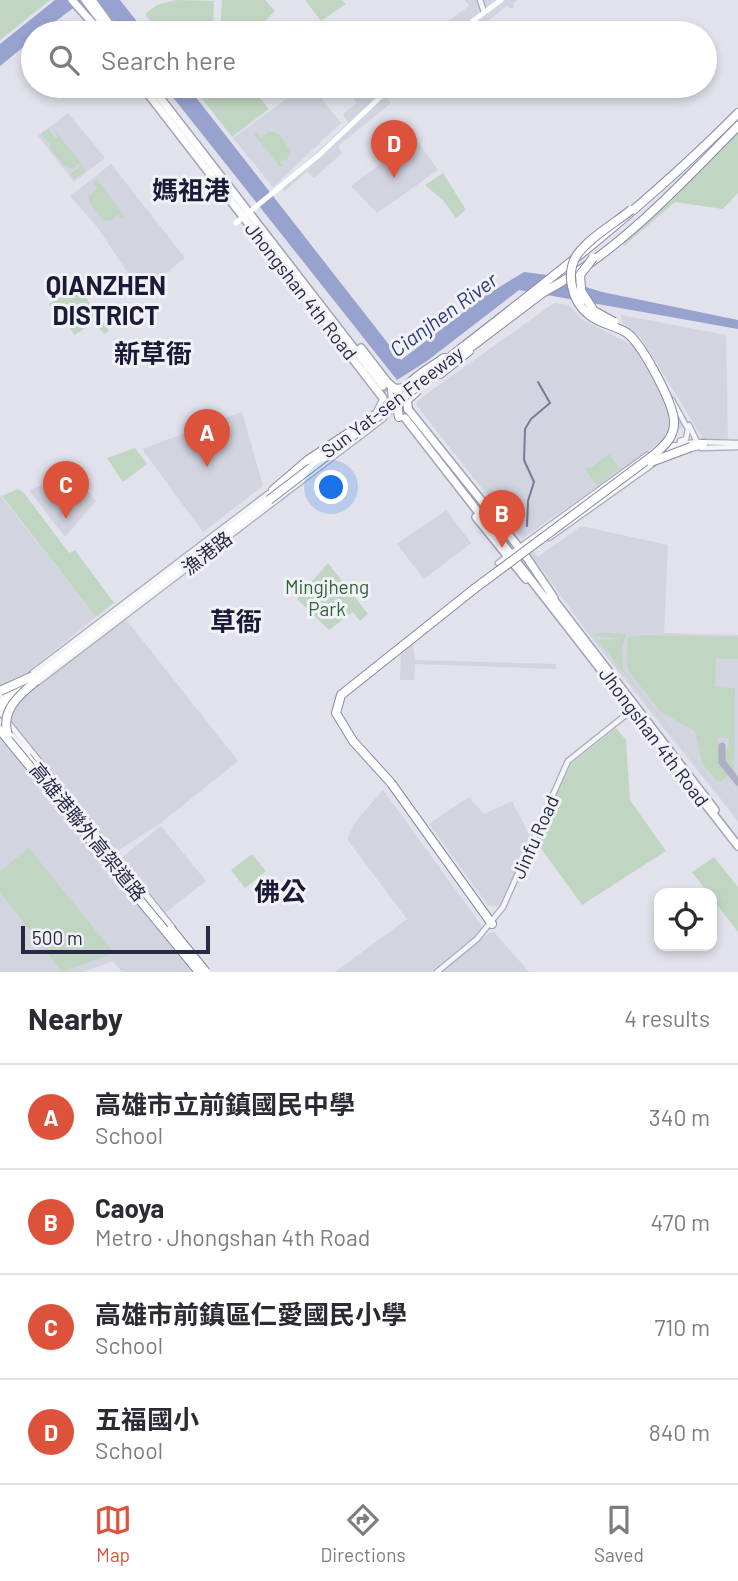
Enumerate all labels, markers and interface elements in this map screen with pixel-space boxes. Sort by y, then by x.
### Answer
search box [21,21,717,98]
icon: search [45,41,83,79]
text: Search here [101,44,236,75]
pin: D [371,120,417,178]
district label: 媽祖港 [152,174,230,205]
street label: Jhongshan 4th Road [241,217,362,364]
water label: Cianjhen River [385,266,502,361]
district label: QIANZHEN DISTRICT [46,269,166,330]
district label: 新草衙 [114,337,192,368]
street label: Sun Yat-sen Freeway [316,341,467,462]
pin: A [184,409,230,467]
pin: C [43,461,89,519]
your location [314,470,348,504]
pin: B [479,490,525,548]
street label: 漁港路 [177,526,236,579]
park label: Mingjheng Park [285,575,369,620]
district label: 草衙 [210,605,262,636]
street label: Jhongshan 4th Road [595,663,714,811]
street label: 高雄港聯外高架道路 [26,758,151,905]
street label: Jinfu Road [506,792,563,882]
district label: 佛公 [254,875,306,906]
map controls [654,888,717,951]
button: locate [654,888,717,951]
scale bar [21,923,210,955]
text: 500 m [32,926,83,949]
text: Nearby [28,1000,123,1036]
text: 4 results [624,1004,710,1032]
text: 高雄市立前鎮國民中學 [95,1088,355,1119]
text: A [43,1103,59,1131]
text: 340 m [649,1103,710,1131]
text: School [95,1121,163,1149]
text: Caoya [95,1192,164,1223]
text: B [44,1208,58,1236]
text: 470 m [651,1208,710,1236]
text: Metro · Jhongshan 4th Road [95,1223,370,1251]
text: 高雄市前鎮區仁愛國民小學 [95,1298,407,1329]
text: C [44,1313,58,1341]
text: 710 m [654,1313,710,1341]
text: School [95,1331,163,1359]
text: 五福國小 [95,1403,199,1434]
text: D [44,1418,58,1446]
text: 840 m [649,1418,710,1446]
text: School [95,1436,163,1464]
tab: Map [94,1501,132,1566]
tab: Directions [321,1501,406,1566]
tab: Saved [594,1501,644,1566]

